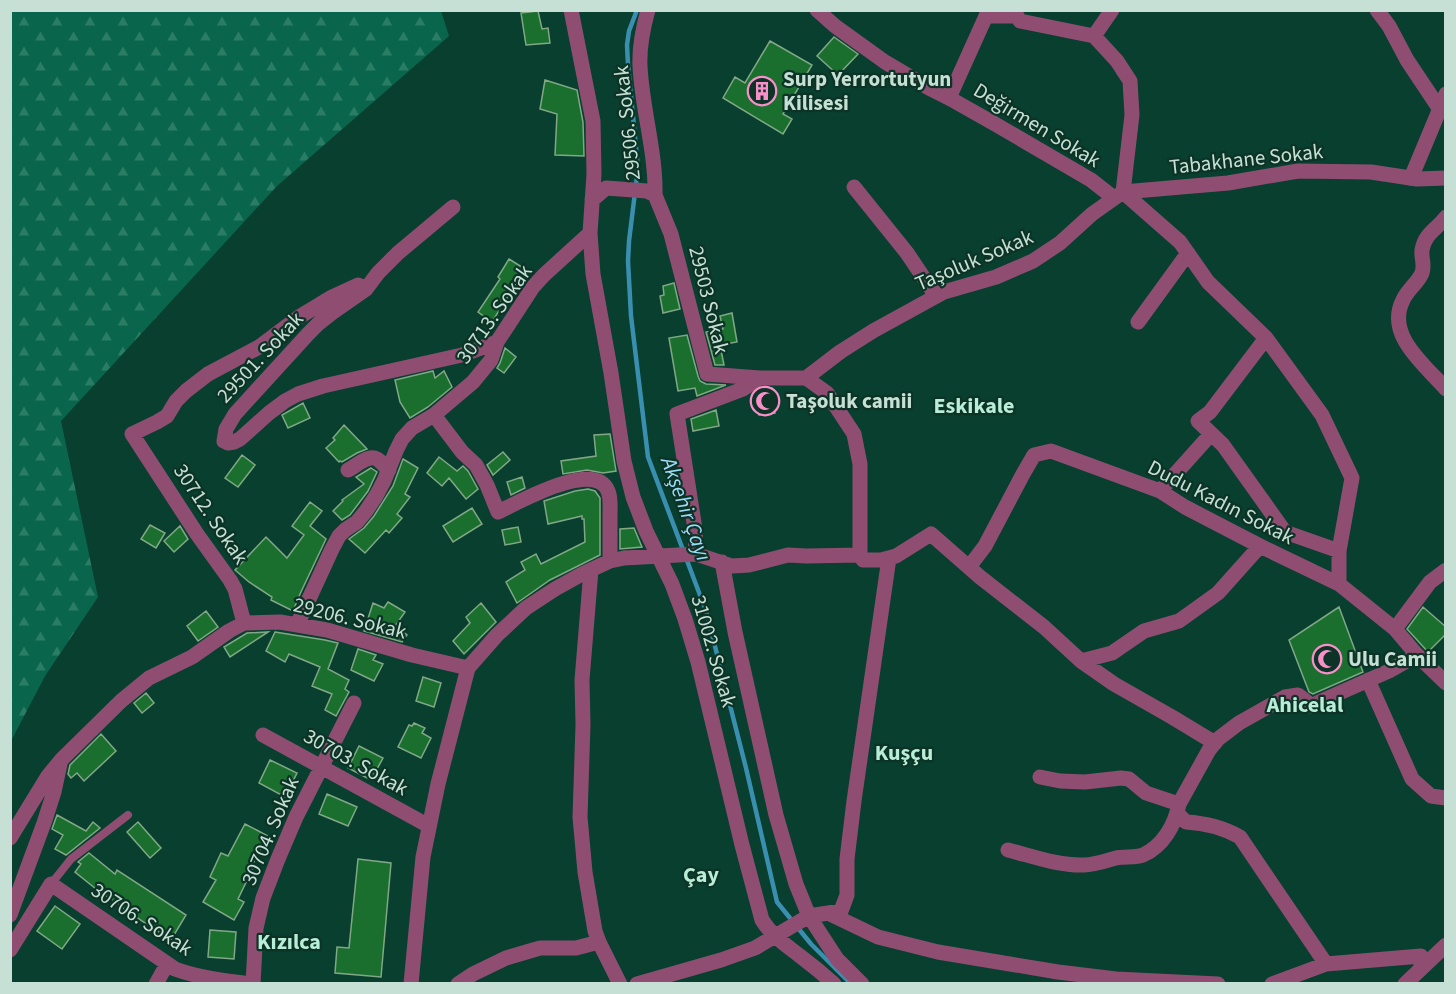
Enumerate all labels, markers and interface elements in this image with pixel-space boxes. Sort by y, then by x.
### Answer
street label: 29506. Sokak [606,63,648,182]
place label: Surp Yerrortutyun Kilisesi [783,64,951,118]
building icon: Surp Yerrortutyun Kilisesi [746,75,778,107]
street label: Değirmen Sokak [968,75,1107,175]
street label: Tabakhane Sokak [1168,136,1325,182]
street label: Taşoluk Sokak [910,221,1038,298]
street label: 29503 Sokak [681,243,737,358]
street label: 30713. Sokak [449,258,540,370]
street label: 29501. Sokak [210,304,311,409]
mosque icon: Taşoluk camii [749,385,781,417]
place label: Taşoluk camii [786,386,912,416]
district label: Eskikale [933,390,1015,422]
water label: Akşehir Çayı [652,451,720,566]
street label: Dudu Kadın Sokak [1143,452,1300,552]
street label: 30712. Sokak [166,458,256,571]
street label: 29206. Sokak [290,589,410,647]
street label: 31002. Sokak [684,591,744,711]
mosque icon: Ulu Camii [1311,643,1343,675]
place label: Ulu Camii [1348,644,1437,674]
district label: Ahicelal [1266,689,1344,721]
street label: 30703. Sokak [298,721,414,803]
district label: Kuşçu [875,737,933,769]
street label: 30704. Sokak [234,771,307,890]
district label: Çay [683,859,719,891]
street label: 30706. Sokak [85,875,199,963]
district label: Kızılca [257,926,321,958]

